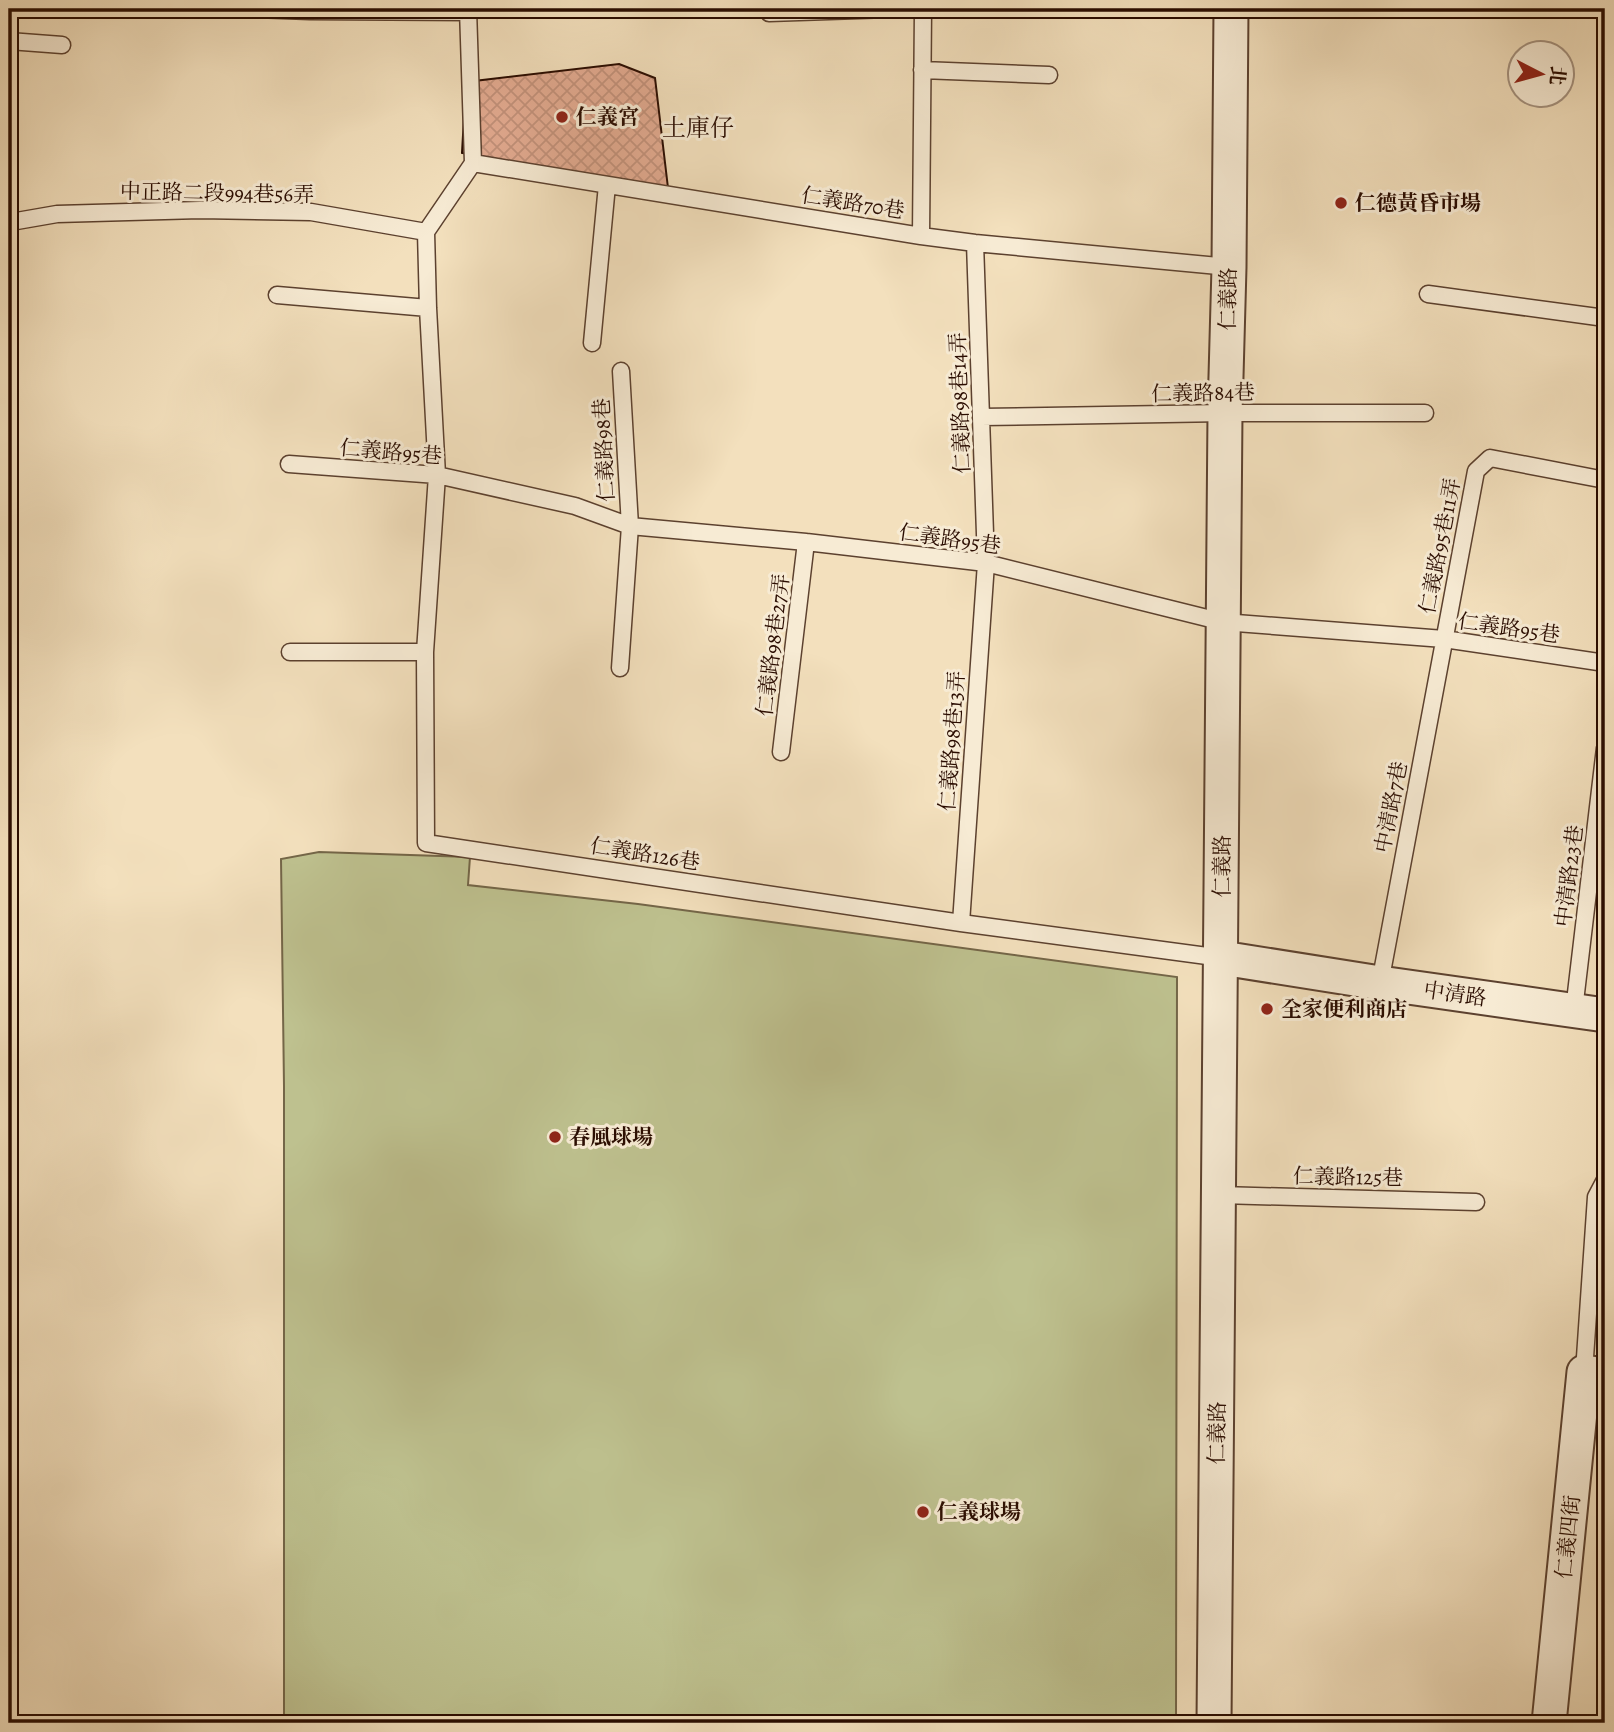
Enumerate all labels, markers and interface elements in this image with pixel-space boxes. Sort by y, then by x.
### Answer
north arrow [1506,38,1576,108]
text: 北 [1543,65,1571,86]
place label: 仁義宮 [576,103,639,131]
marker: 仁義宮 [554,109,570,125]
district label: 土庫仔 [662,112,734,144]
street label: 中正路二段994巷56弄 [120,177,314,209]
street label: 仁義路70巷 [799,181,907,225]
place label: 仁德黃昏市場 [1355,189,1481,217]
marker: 仁德黃昏市場 [1333,195,1349,211]
street label: 仁義路 [1213,267,1243,331]
street label: 仁義路98巷14弄 [944,332,976,474]
street label: 仁義路84巷 [1151,378,1255,408]
street label: 仁義路98巷 [587,397,621,503]
street label: 仁義路95巷 [339,434,443,470]
street label: 仁義路95巷11弄 [1413,476,1467,616]
street label: 仁義路95巷 [897,518,1003,560]
street label: 仁義路98巷27弄 [750,572,796,718]
street label: 仁義路95巷 [1456,607,1562,649]
street label: 仁義路98巷13弄 [933,670,971,812]
street label: 中清路7巷 [1368,759,1414,855]
street label: 中清路23巷 [1549,823,1589,929]
street label: 仁義路126巷 [588,832,702,876]
street label: 仁義路 [1208,835,1236,898]
street label: 中清路 [1422,976,1488,1012]
place label: 全家便利商店 [1281,995,1407,1023]
marker: 全家便利商店 [1259,1001,1275,1017]
place label: 春風球場 [569,1123,653,1151]
marker: 春風球場 [547,1129,563,1145]
street label: 仁義路125巷 [1293,1162,1403,1192]
street label: 仁義路 [1202,1401,1232,1465]
street label: 仁義四街 [1550,1494,1586,1580]
place label: 仁義球場 [937,1498,1021,1526]
marker: 仁義球場 [915,1504,931,1520]

